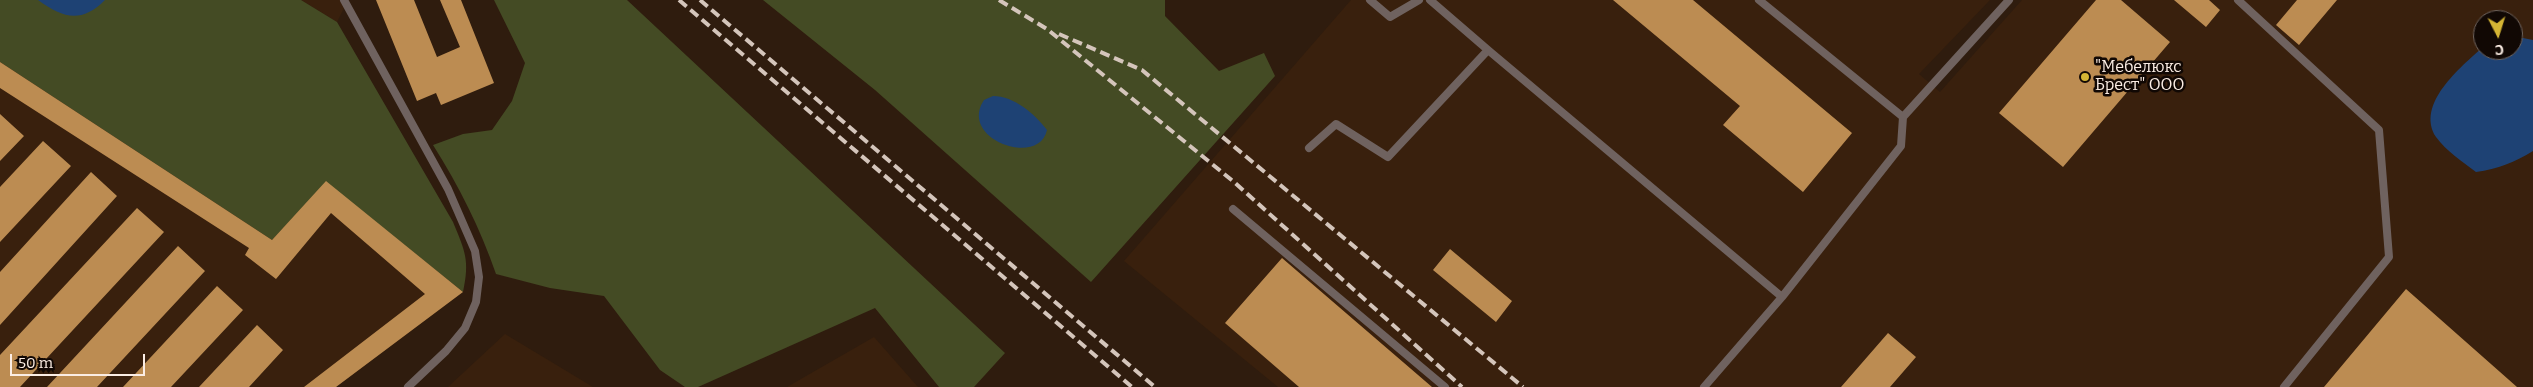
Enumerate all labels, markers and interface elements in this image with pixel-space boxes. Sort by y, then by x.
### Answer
north arrow [2473,10,2523,60]
text: С [2494,41,2504,58]
place label: "Мебелюкс Брест" ООО [2095,58,2184,96]
marker: "Мебелюкс Брест" ООО [2079,71,2091,83]
scale bar [12,344,148,376]
text: 50 m [18,354,53,372]

